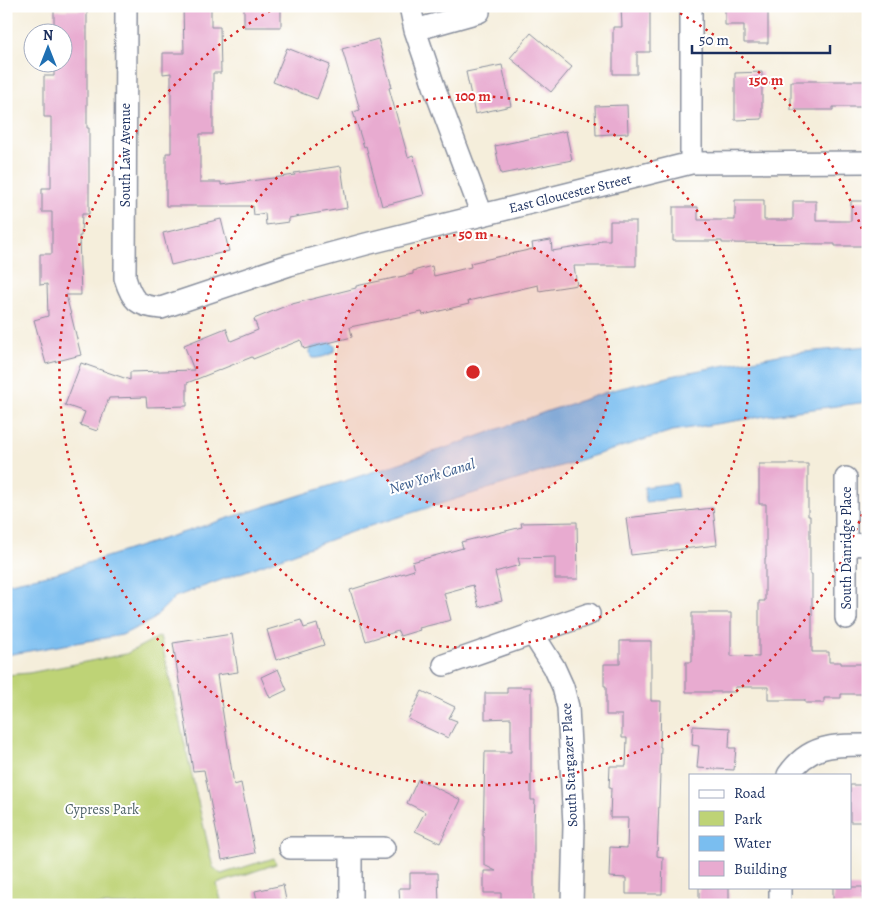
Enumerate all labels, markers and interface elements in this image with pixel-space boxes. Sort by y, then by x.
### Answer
north arrow [22,22,72,72]
scale bar [692,22,829,54]
text: N [43,26,53,45]
text: 50 m [699,30,729,50]
text: 150 m [749,70,784,90]
text: 100 m [455,86,491,106]
street label: South Law Avenue [116,103,135,207]
street label: East Gloucester Street [507,169,634,218]
text: 50 m [458,224,488,244]
centre of rings [464,363,482,381]
water label: New York Canal [387,453,478,499]
street label: South Danridge Place [837,486,856,610]
street label: South Stargazer Place [557,702,582,828]
legend [689,774,852,888]
text: Road [734,783,766,803]
park label: Cypress Park [65,800,139,819]
text: Park [734,809,763,829]
text: Water [733,833,771,853]
text: Building [734,859,787,879]

